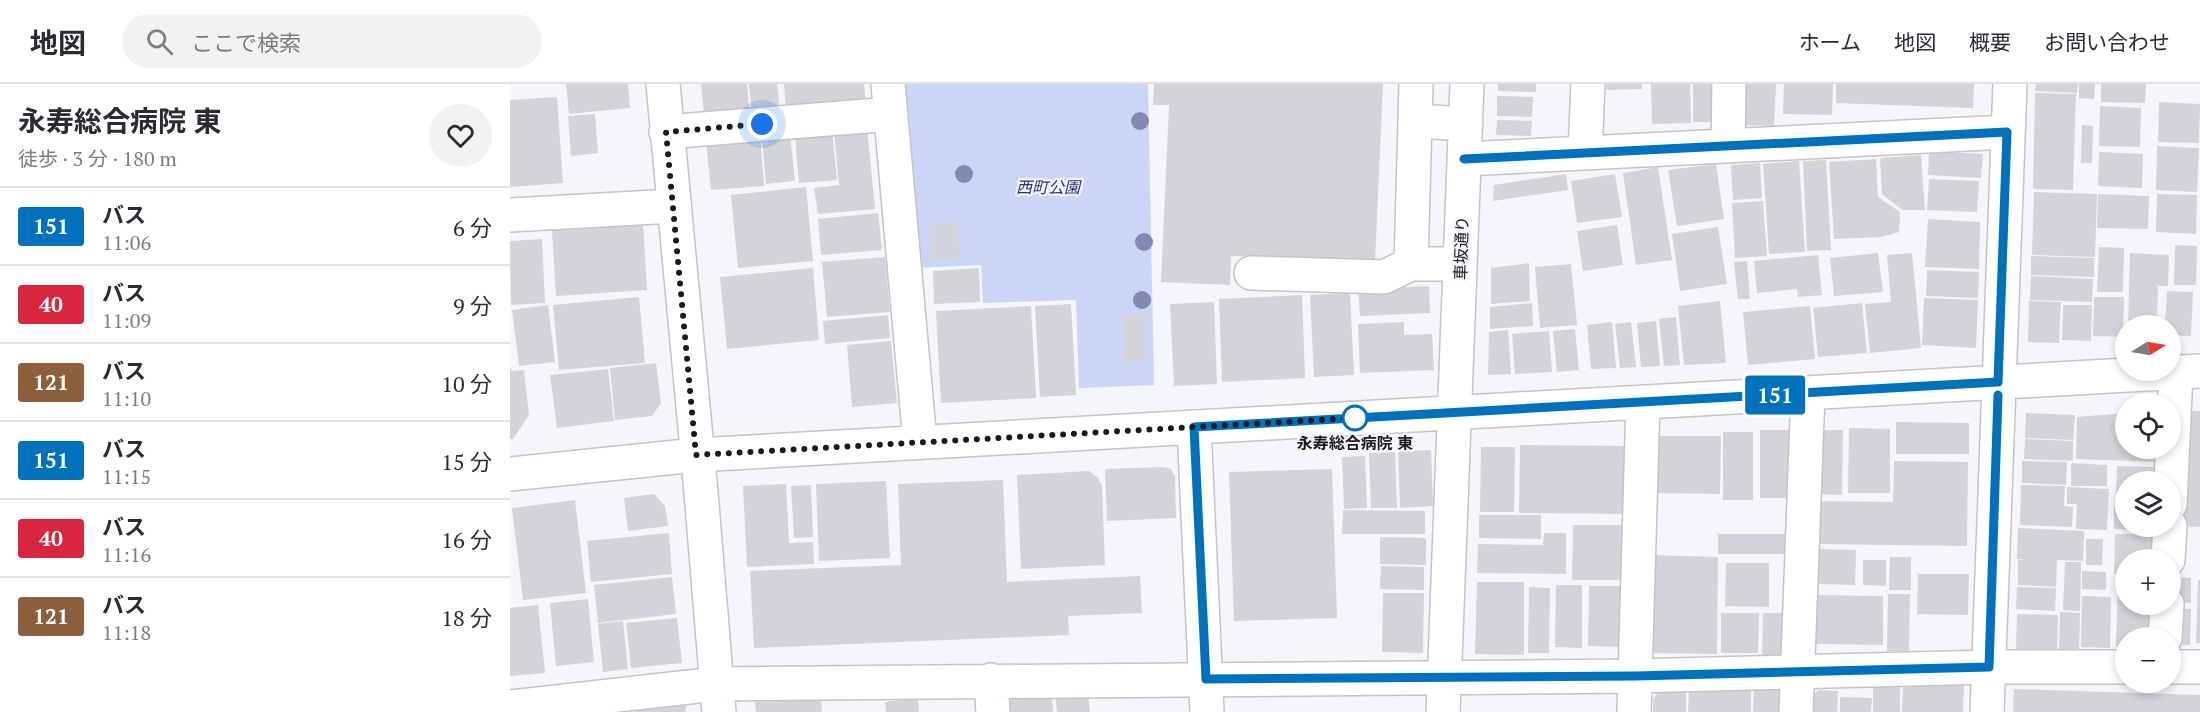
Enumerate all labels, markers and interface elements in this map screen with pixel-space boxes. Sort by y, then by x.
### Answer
search box [122,14,542,68]
text: 地図 [30,24,86,61]
icon: search [143,25,176,58]
text: ここで検索 [191,28,301,57]
text: ホーム [1799,28,1861,56]
text: 地図 [1894,28,1936,56]
text: 概要 [1969,28,2011,56]
text: お問い合わせ [2044,28,2170,56]
text: 永寿総合病院 東 [18,102,222,139]
button: heart [429,104,492,167]
your location [747,109,777,139]
text: 徒歩 · 3 分 · 180 m [18,145,177,172]
park label: 西町公園 [1016,176,1082,198]
text: バス [102,200,146,229]
text: 151 [33,212,69,240]
text: 6 分 [453,213,492,242]
street label: 車坂通り [1449,216,1473,280]
text: 11:06 [102,229,151,256]
text: バス [102,278,146,307]
text: 40 [39,290,63,318]
text: 9 分 [453,291,492,320]
text: 11:09 [102,307,151,334]
north arrow [2115,315,2181,381]
map controls [2115,315,2181,693]
text: バス [102,356,146,385]
text: 121 [33,368,69,396]
text: 10 分 [441,369,492,398]
line badge: 151 [1740,376,1810,414]
text: 151 [1757,381,1793,409]
text: 11:10 [102,385,151,412]
button: locate [2115,393,2181,459]
marker: 永寿総合病院 東 [1342,405,1368,431]
place label: 永寿総合病院 東 [1297,432,1413,454]
text: バス [102,434,146,463]
text: 151 [33,446,69,474]
text: 15 分 [441,447,492,476]
text: 11:15 [102,463,151,490]
button: layers [2115,471,2181,537]
text: バス [102,512,146,541]
text: 40 [39,524,63,552]
text: 16 分 [441,525,492,554]
text: 11:16 [102,541,151,568]
button: + [2115,549,2181,615]
text: バス [102,590,146,619]
text: 121 [33,602,69,630]
text: 18 分 [441,603,492,632]
text: 11:18 [102,619,151,646]
button: − [2115,627,2181,693]

